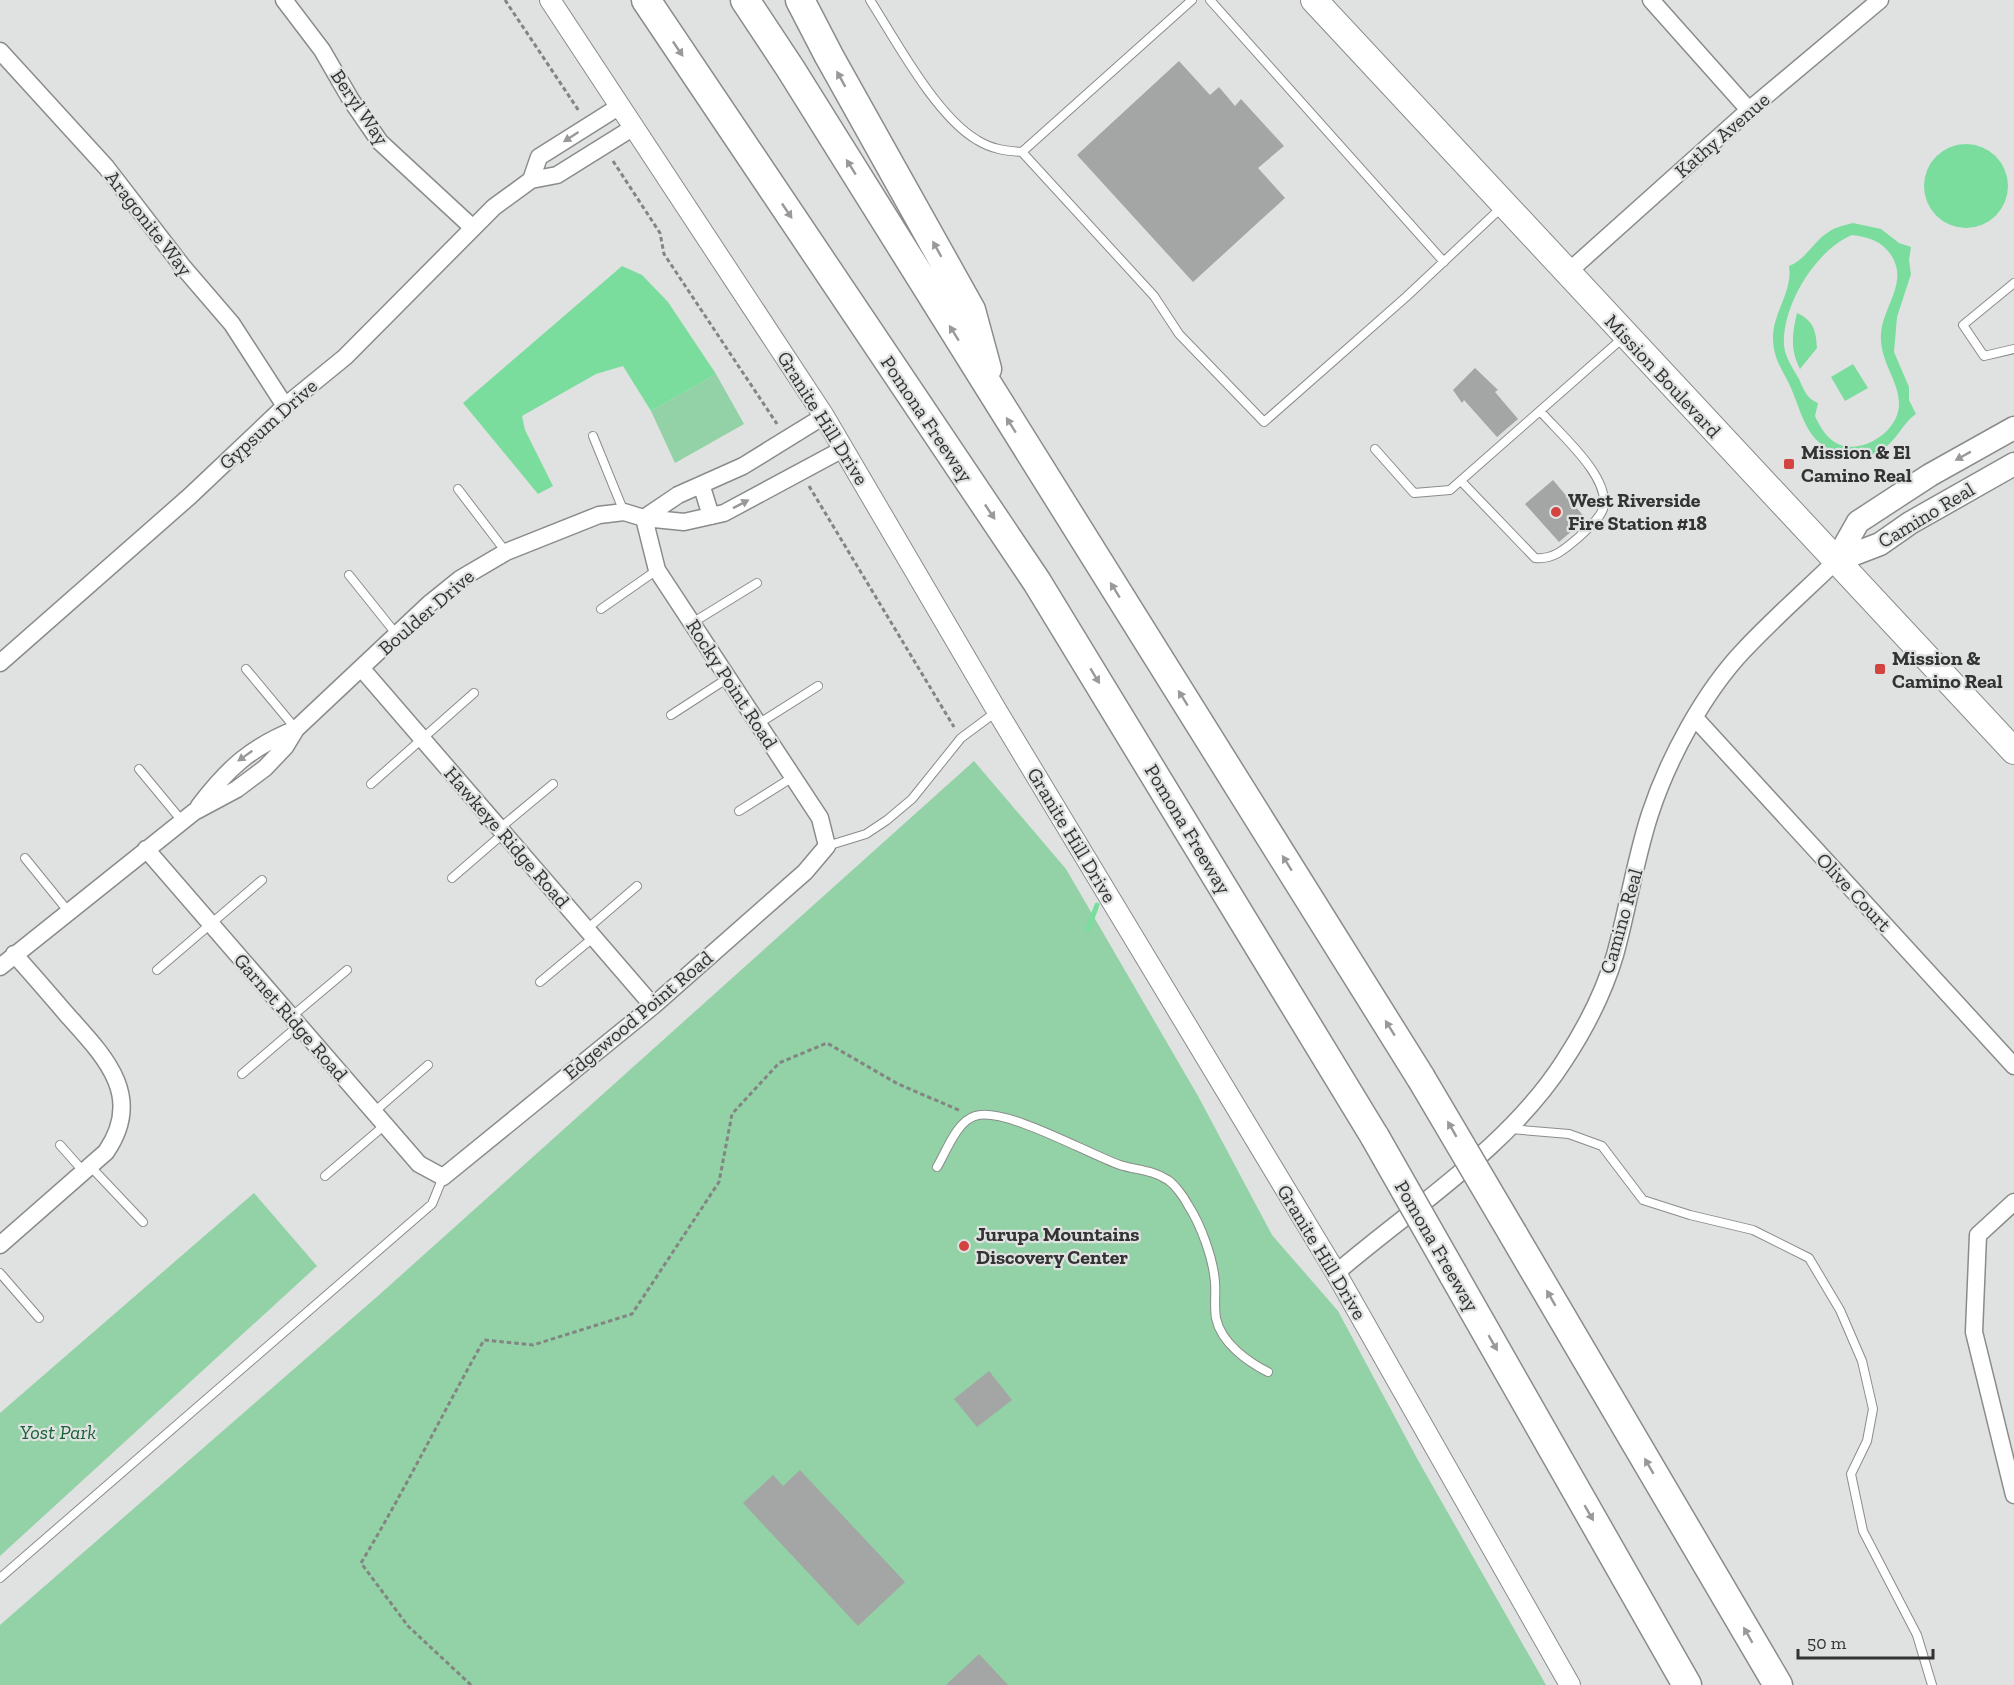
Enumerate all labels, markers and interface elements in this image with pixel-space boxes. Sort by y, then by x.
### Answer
one-way arrow [672,41,683,57]
street label: Beryl Way [326,65,395,150]
one-way arrow [836,71,847,87]
street label: Kathy Avenue [1670,87,1774,183]
one-way arrow [563,132,579,143]
one-way arrow [846,159,857,175]
street label: Aragonite Way [100,165,198,281]
one-way arrow [781,202,792,219]
one-way arrow [932,240,942,257]
street label: Mission Boulevard [1600,309,1726,443]
one-way arrow [948,324,959,341]
street label: Granite Hill Drive [772,347,874,489]
street label: Pomona Freeway [876,351,979,487]
street label: Gypsum Drive [214,374,322,474]
one-way arrow [1006,417,1017,433]
place label: Mission & El Camino Real [1801,440,1912,487]
one-way arrow [1955,451,1971,462]
marker: Mission & El Camino Real [1782,457,1796,471]
street label: Camino Real [1873,477,1979,553]
place label: West Riverside Fire Station #18 [1568,488,1707,535]
one-way arrow [733,499,750,509]
one-way arrow [984,503,996,519]
marker: West Riverside Fire Station #18 [1549,505,1563,519]
street label: Boulder Drive [373,564,479,660]
one-way arrow [1110,582,1121,598]
street label: Rocky Point Road [681,615,783,753]
place label: Mission & Camino Real [1892,646,2003,693]
marker: Mission & Camino Real [1873,662,1887,676]
one-way arrow [1089,668,1100,684]
one-way arrow [1178,690,1189,706]
one-way arrow [237,750,253,762]
street label: Pomona Freeway [1140,760,1237,899]
street label: Hawkeye Ridge Road [439,762,575,912]
street label: Granite Hill Drive [1022,763,1122,907]
street label: Olive Court [1811,848,1897,937]
one-way arrow [1281,855,1292,871]
street label: Camino Real [1595,866,1647,976]
street label: Edgewood Point Road [559,946,717,1084]
street label: Garnet Ridge Road [229,948,353,1086]
one-way arrow [1385,1020,1396,1036]
one-way arrow [1446,1121,1457,1137]
street label: Pomona Freeway [1390,1176,1485,1317]
street label: Granite Hill Drive [1272,1180,1372,1324]
place label: Jurupa Mountains Discovery Center [976,1222,1140,1269]
marker: Jurupa Mountains Discovery Center [957,1239,971,1253]
one-way arrow [1545,1290,1556,1306]
one-way arrow [1488,1335,1498,1352]
park label: Yost Park [20,1420,96,1444]
one-way arrow [1644,1458,1655,1474]
one-way arrow [1584,1505,1595,1521]
scale bar [1798,1622,1933,1660]
one-way arrow [1743,1626,1753,1643]
text: 50 m [1807,1632,1847,1654]

